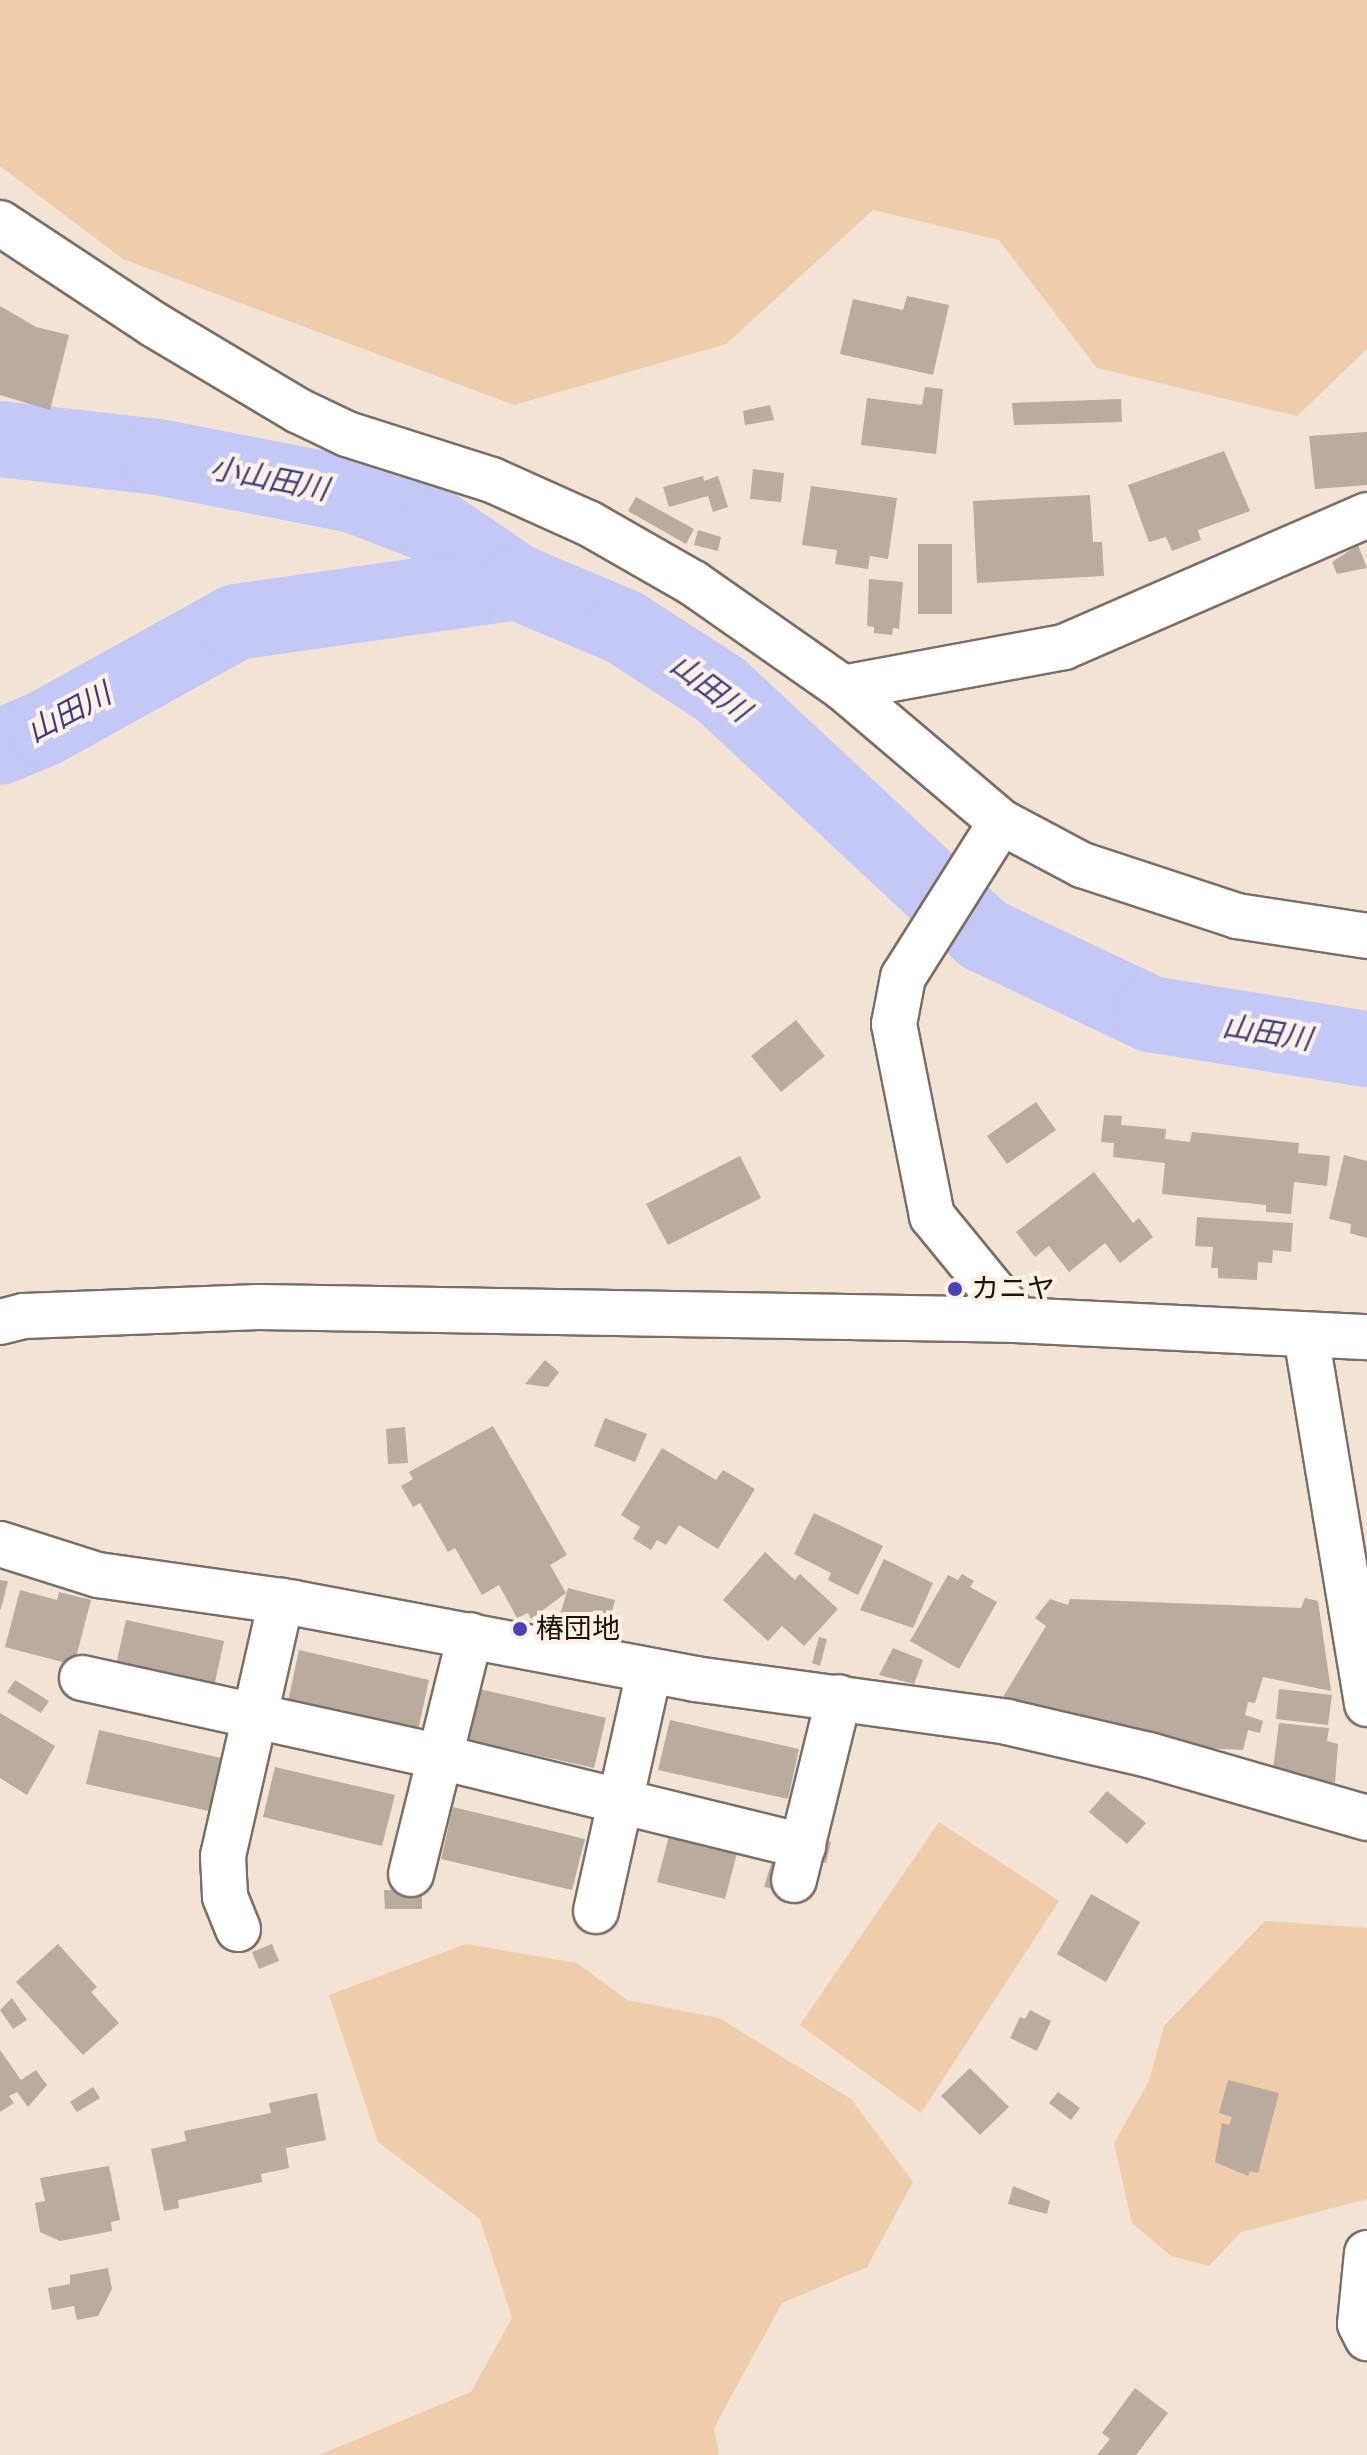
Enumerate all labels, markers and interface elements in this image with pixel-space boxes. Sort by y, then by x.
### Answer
water label: 小山田川 [207,450,331,508]
water label: 山田川 [663,647,757,729]
water label: 山田川 [21,676,117,750]
water label: 山田川 [1220,1008,1314,1058]
place label: カニヤ [971,1272,1055,1306]
marker: カニヤ [946,1280,964,1298]
place label: 椿団地 [536,1612,620,1646]
marker: 椿団地 [511,1620,529,1638]

